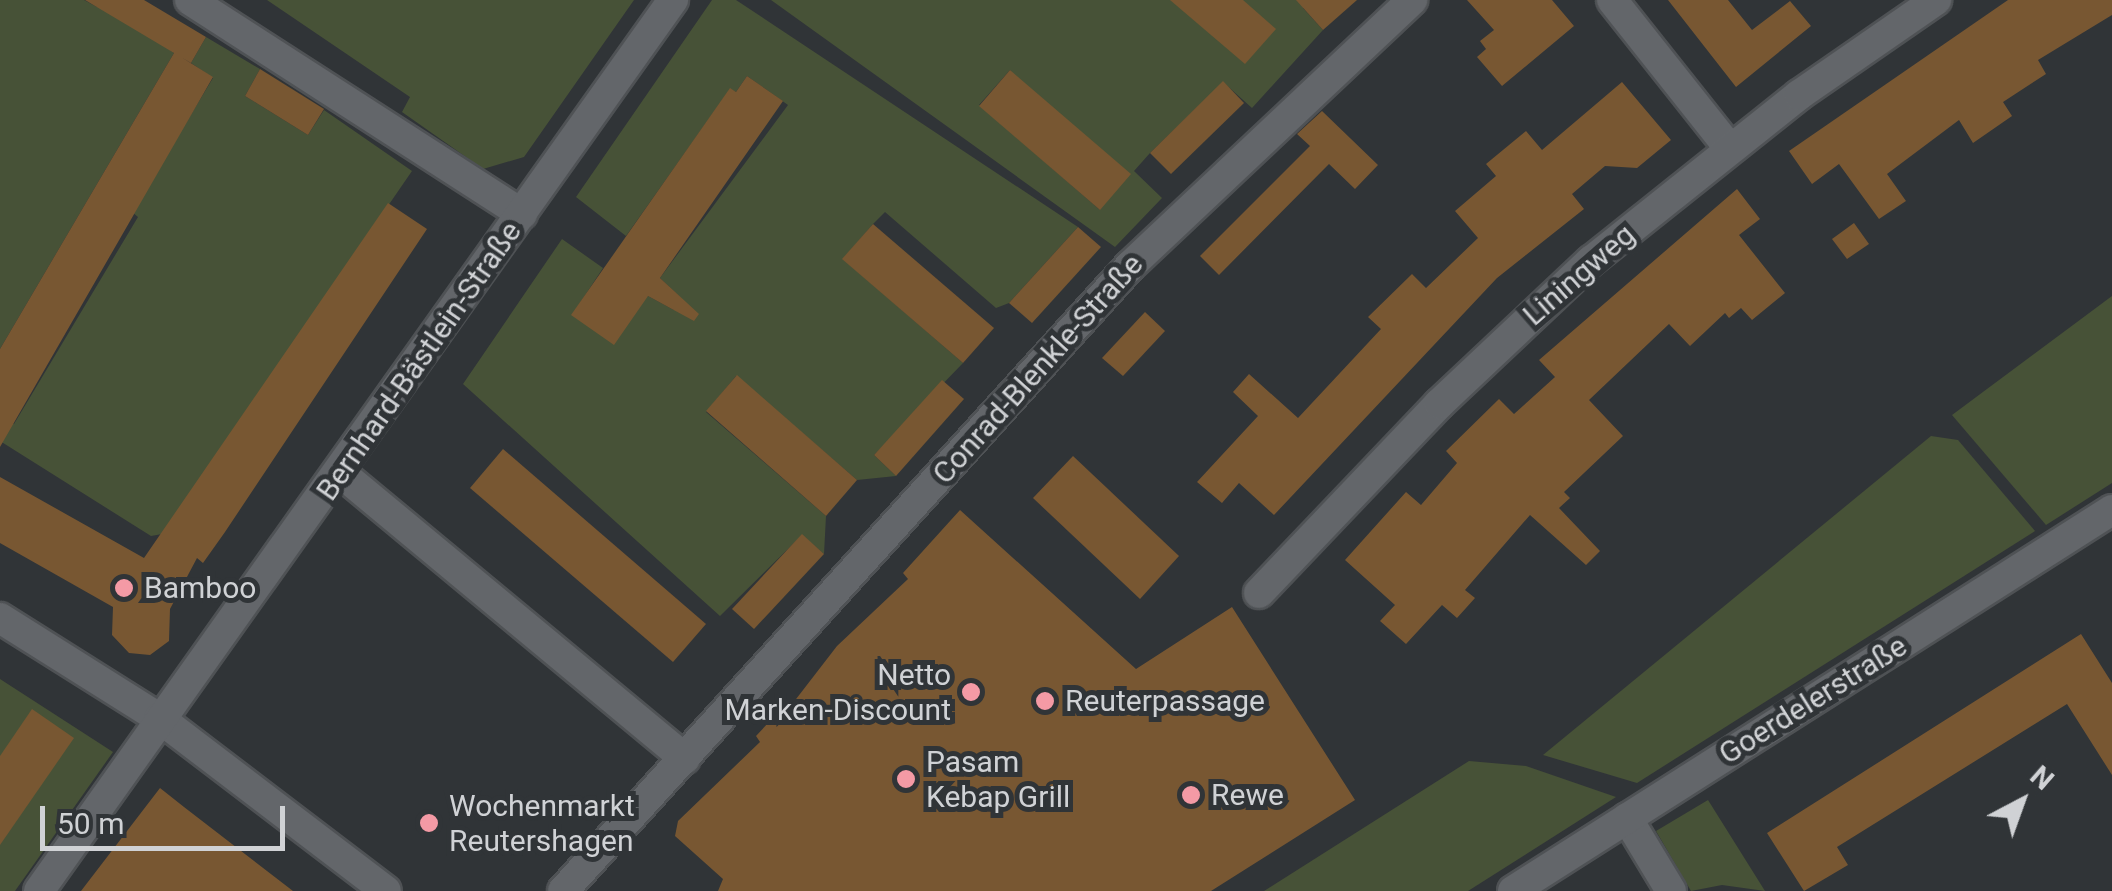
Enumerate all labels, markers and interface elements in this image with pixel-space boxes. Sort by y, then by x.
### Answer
street label: Bernhard-Bästlein-Straße [309,215,529,507]
street label: Liningweg [1516,217,1642,333]
street label: Conrad-Blenkle-Straße [925,247,1151,491]
place label: Bamboo [144,570,256,606]
marker: Bamboo [113,577,135,599]
street label: Goerdelerstraße [1713,628,1913,772]
place label: Netto Marken-Discount [724,657,951,728]
marker: Netto Marken-Discount [960,681,982,703]
place label: Reuterpassage [1065,683,1265,719]
marker: Reuterpassage [1034,690,1056,712]
place label: Pasam Kebap Grill [926,744,1070,814]
north arrow [1972,751,2072,851]
text: N [2024,759,2060,797]
marker: Pasam Kebap Grill [895,768,917,790]
place label: Rewe [1211,777,1284,813]
marker: Rewe [1180,784,1202,806]
scale bar [45,786,290,848]
place label: Wochenmarkt Reutershagen [449,788,635,858]
text: 50 m [57,806,124,841]
marker: Wochenmarkt Reutershagen [418,812,440,834]

